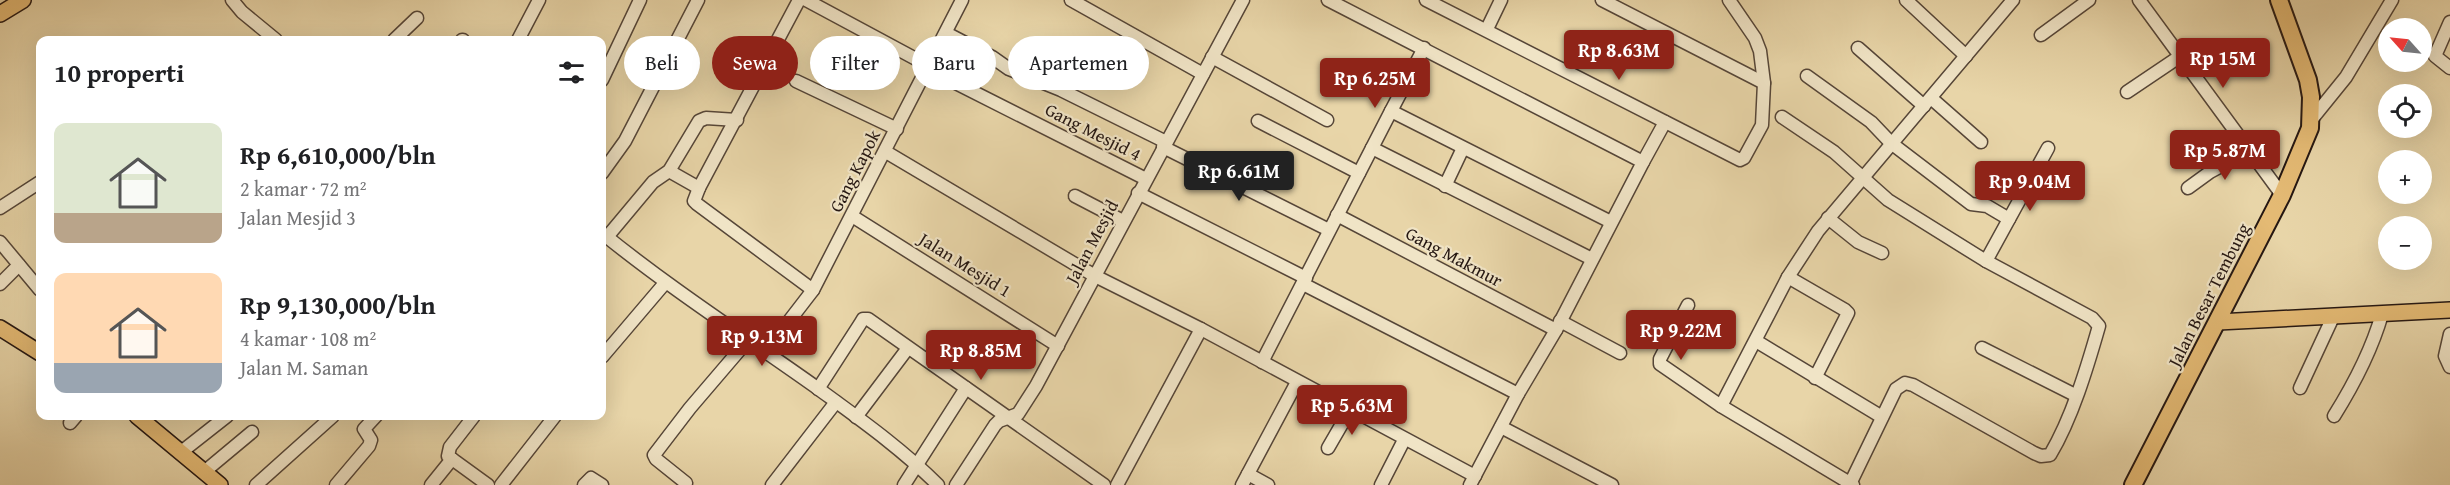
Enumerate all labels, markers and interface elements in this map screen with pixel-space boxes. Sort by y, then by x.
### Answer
north arrow [2378,18,2432,72]
map controls [2378,18,2432,270]
pin: Rp 8.63M [1557,30,1681,81]
text: Rp 8.63M [1578,35,1660,64]
chip: Beli [624,36,700,90]
chip: Sewa [712,36,798,90]
chip: Filter [810,36,900,90]
chip: Baru [912,36,996,90]
chip: Apartemen [1008,36,1149,90]
pin: Rp 15M [2174,38,2272,89]
text: Rp 15M [2190,43,2256,72]
text: 10 properti [54,53,184,92]
icon: filters [555,56,588,89]
pin: Rp 6.25M [1313,58,1437,109]
text: Rp 6.25M [1334,63,1416,92]
button: locate [2378,84,2432,138]
street label: Gang Mesjid 4 [1040,96,1146,167]
street label: Gang Kapok [822,124,887,217]
pin: Rp 5.87M [2163,130,2287,181]
text: Rp 6,610,000/bln [240,135,436,174]
text: Rp 5.87M [2184,135,2266,164]
icon: home [102,147,174,219]
button: + [2378,150,2432,204]
pin: Rp 6.61M [1177,151,1301,202]
text: Rp 6.61M [1198,156,1280,185]
pin: Rp 9.04M [1968,161,2092,212]
text: Rp 9.04M [1989,166,2071,195]
text: 2 kamar · 72 m² [240,174,367,203]
street label: Jalan Mesjid [1057,195,1125,290]
text: Jalan Mesjid 3 [240,203,356,232]
button: − [2378,216,2432,270]
street label: Jalan Besar Tembung [2160,218,2257,373]
street label: Gang Makmur [1401,220,1508,294]
street label: Jalan Mesjid 1 [912,224,1017,304]
text: Rp 9,130,000/bln [240,285,436,324]
icon: home [102,297,174,369]
pin: Rp 9.22M [1619,310,1743,361]
text: Rp 9.22M [1640,315,1722,344]
pin: Rp 9.13M [700,316,824,367]
text: Rp 9.13M [721,321,803,350]
text: 4 kamar · 108 m² [240,324,376,353]
pin: Rp 8.85M [919,330,1043,381]
text: Rp 8.85M [940,335,1022,364]
text: Jalan M. Saman [240,353,368,382]
pin: Rp 5.63M [1290,385,1414,436]
text: Rp 5.63M [1311,390,1393,419]

